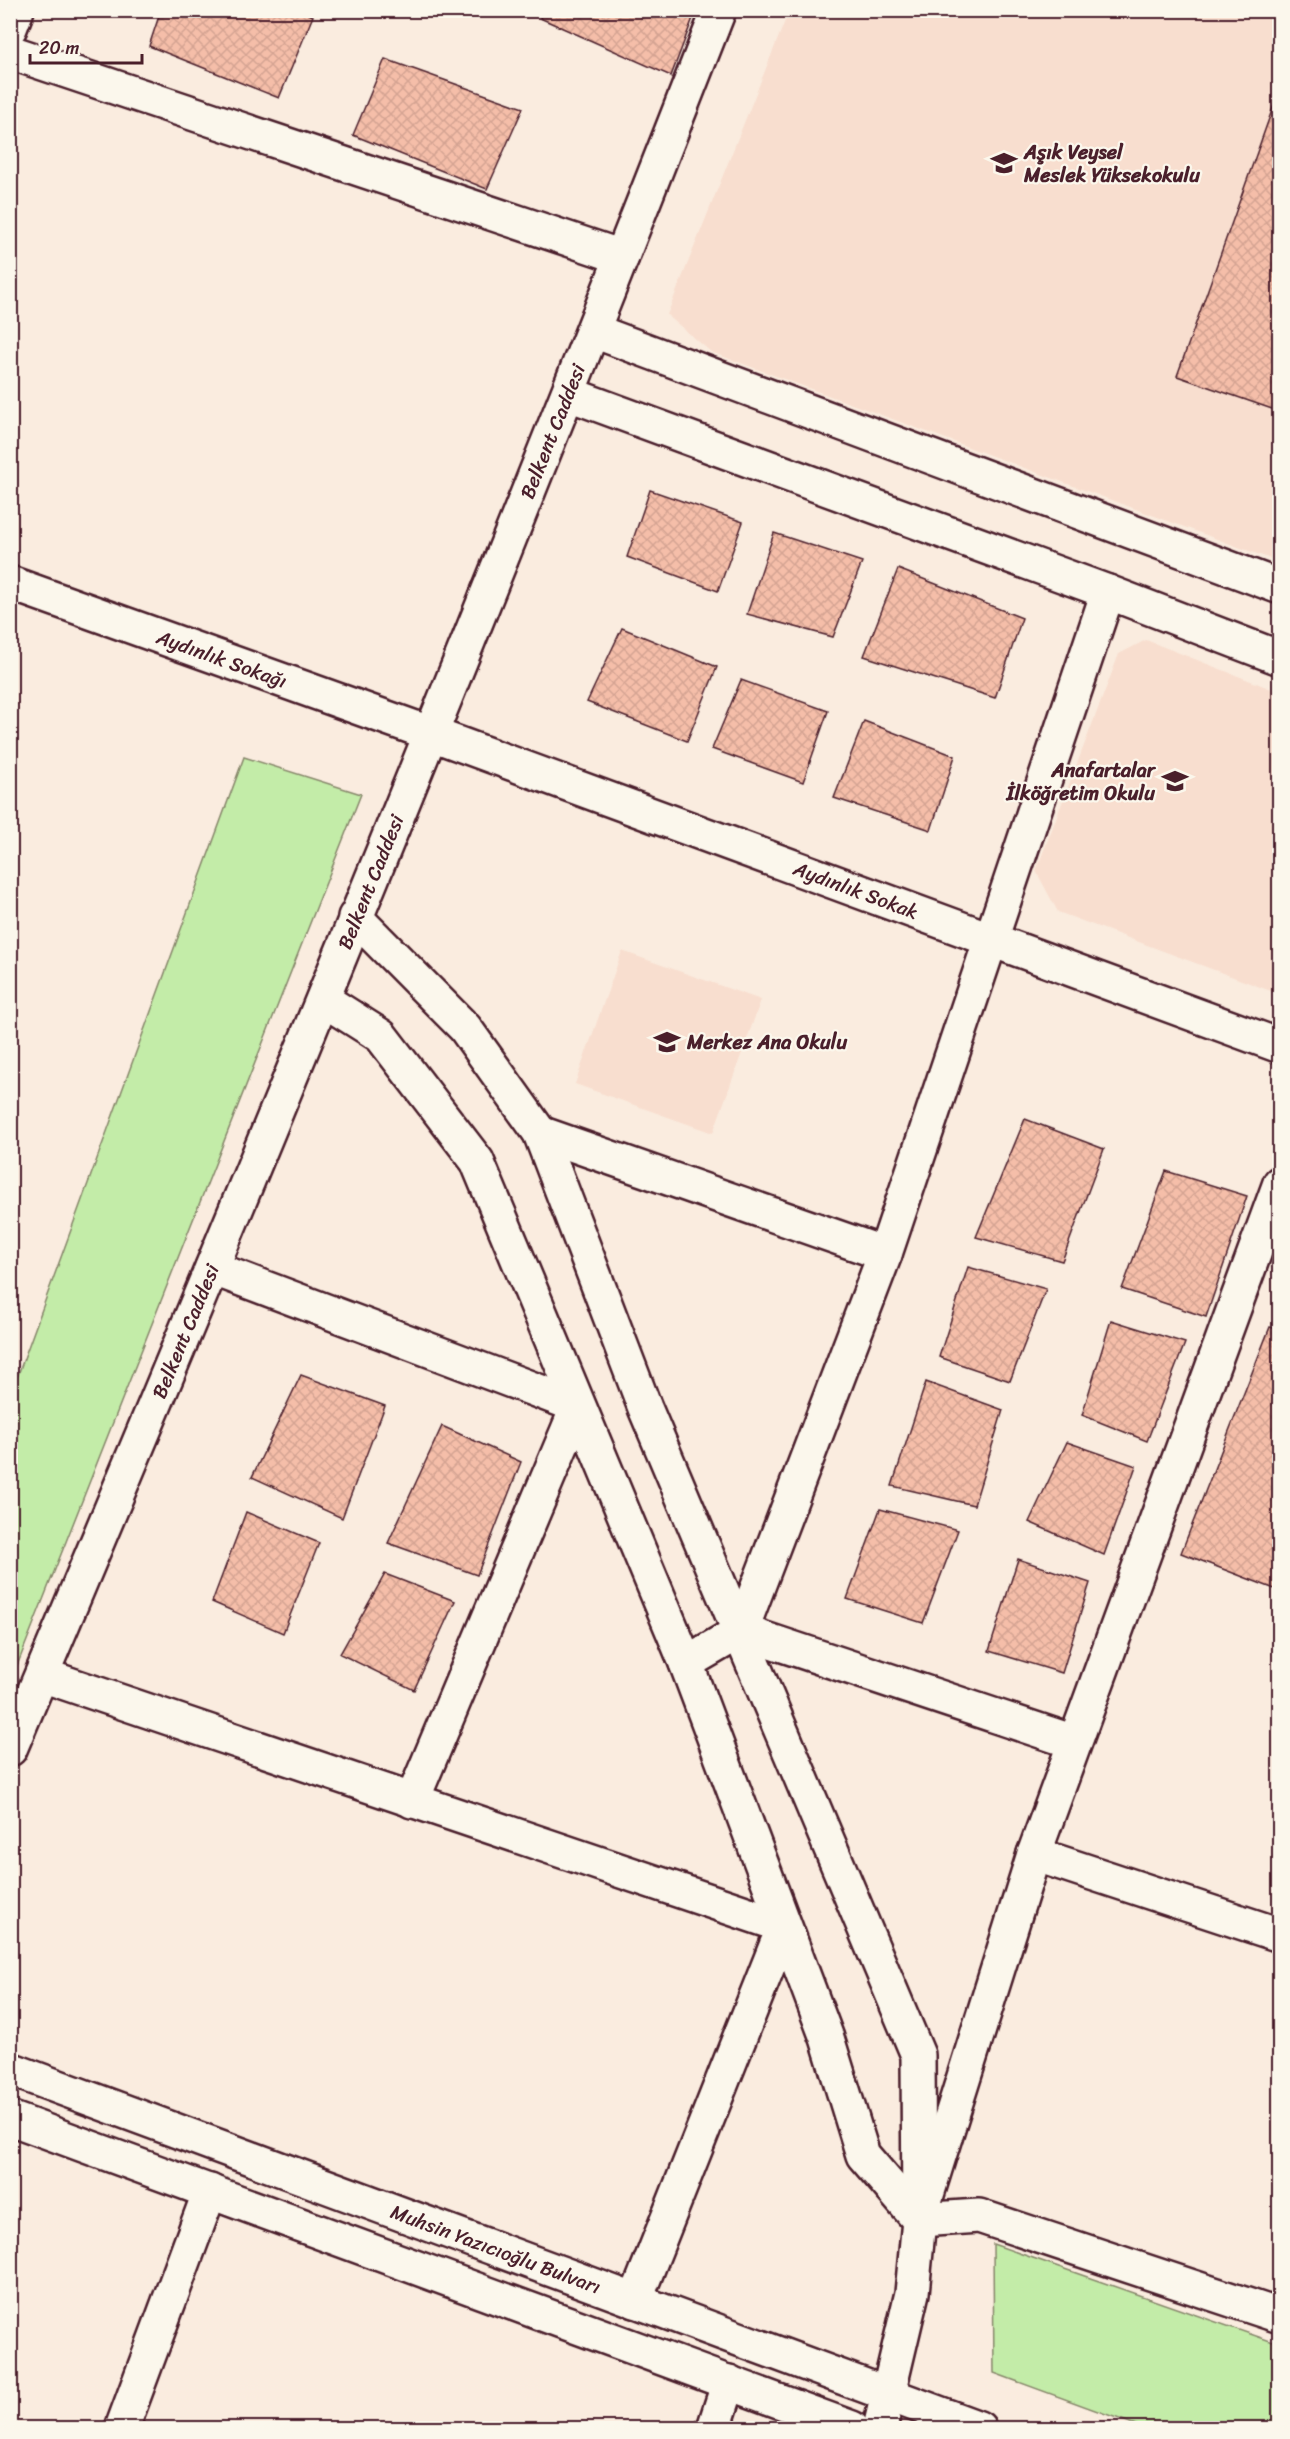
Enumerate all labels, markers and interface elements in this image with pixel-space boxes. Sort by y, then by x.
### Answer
scale bar [30,27,142,65]
text: 20 m [39,32,79,64]
place label: Aşık Veysel Meslek Yüksekokulu [1023,135,1200,193]
school or university icon: Aşık Veysel Meslek Yüksekokulu [989,148,1019,178]
street label: Belkent Caddesi [510,357,596,504]
street label: Aydınlık Sokağı [151,619,292,699]
place label: Anafartalar İlköğretim Okulu [1005,753,1157,811]
school or university icon: Anafartalar İlköğretim Okulu [1160,766,1190,796]
street label: Belkent Caddesi [328,808,415,955]
street label: Aydınlık Sokak [787,851,924,930]
place label: Merkez Ana Okulu [686,1025,848,1060]
school or university icon: Merkez Ana Okulu [652,1027,682,1057]
street label: Belkent Caddesi [142,1257,230,1404]
street label: Muhsin Yazıcıoğlu Bulvarı [385,2194,606,2304]

